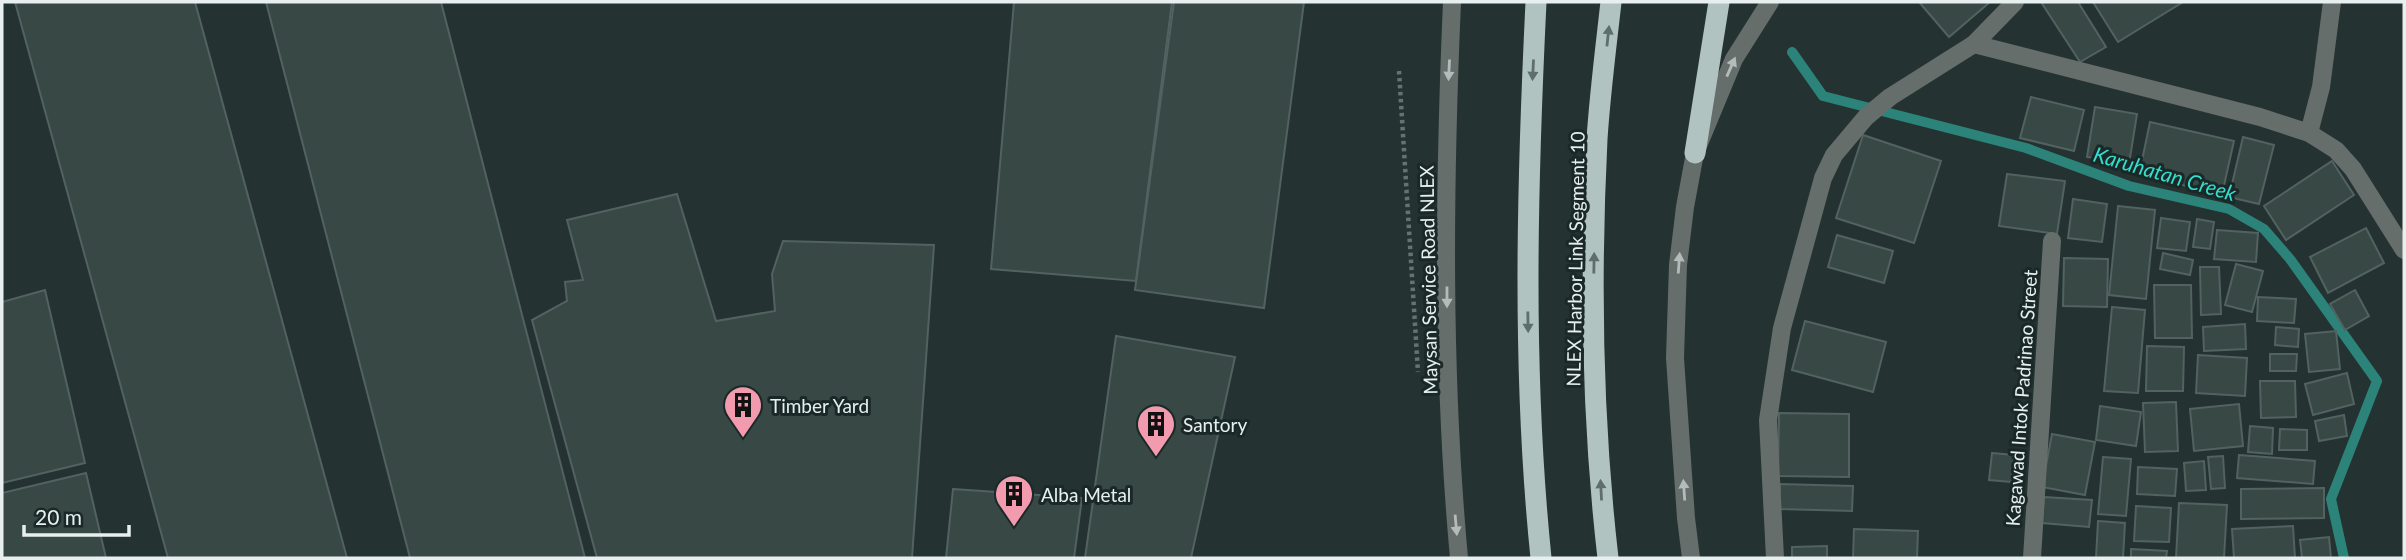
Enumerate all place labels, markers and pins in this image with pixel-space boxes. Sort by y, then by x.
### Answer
building icon: Timber Yard [722,384,764,439]
place label: Timber Yard [770,394,869,417]
building icon: Santory [1135,403,1177,458]
place label: Santory [1183,413,1248,436]
building icon: Alba Metal [993,473,1035,528]
place label: Alba Metal [1041,483,1131,506]

